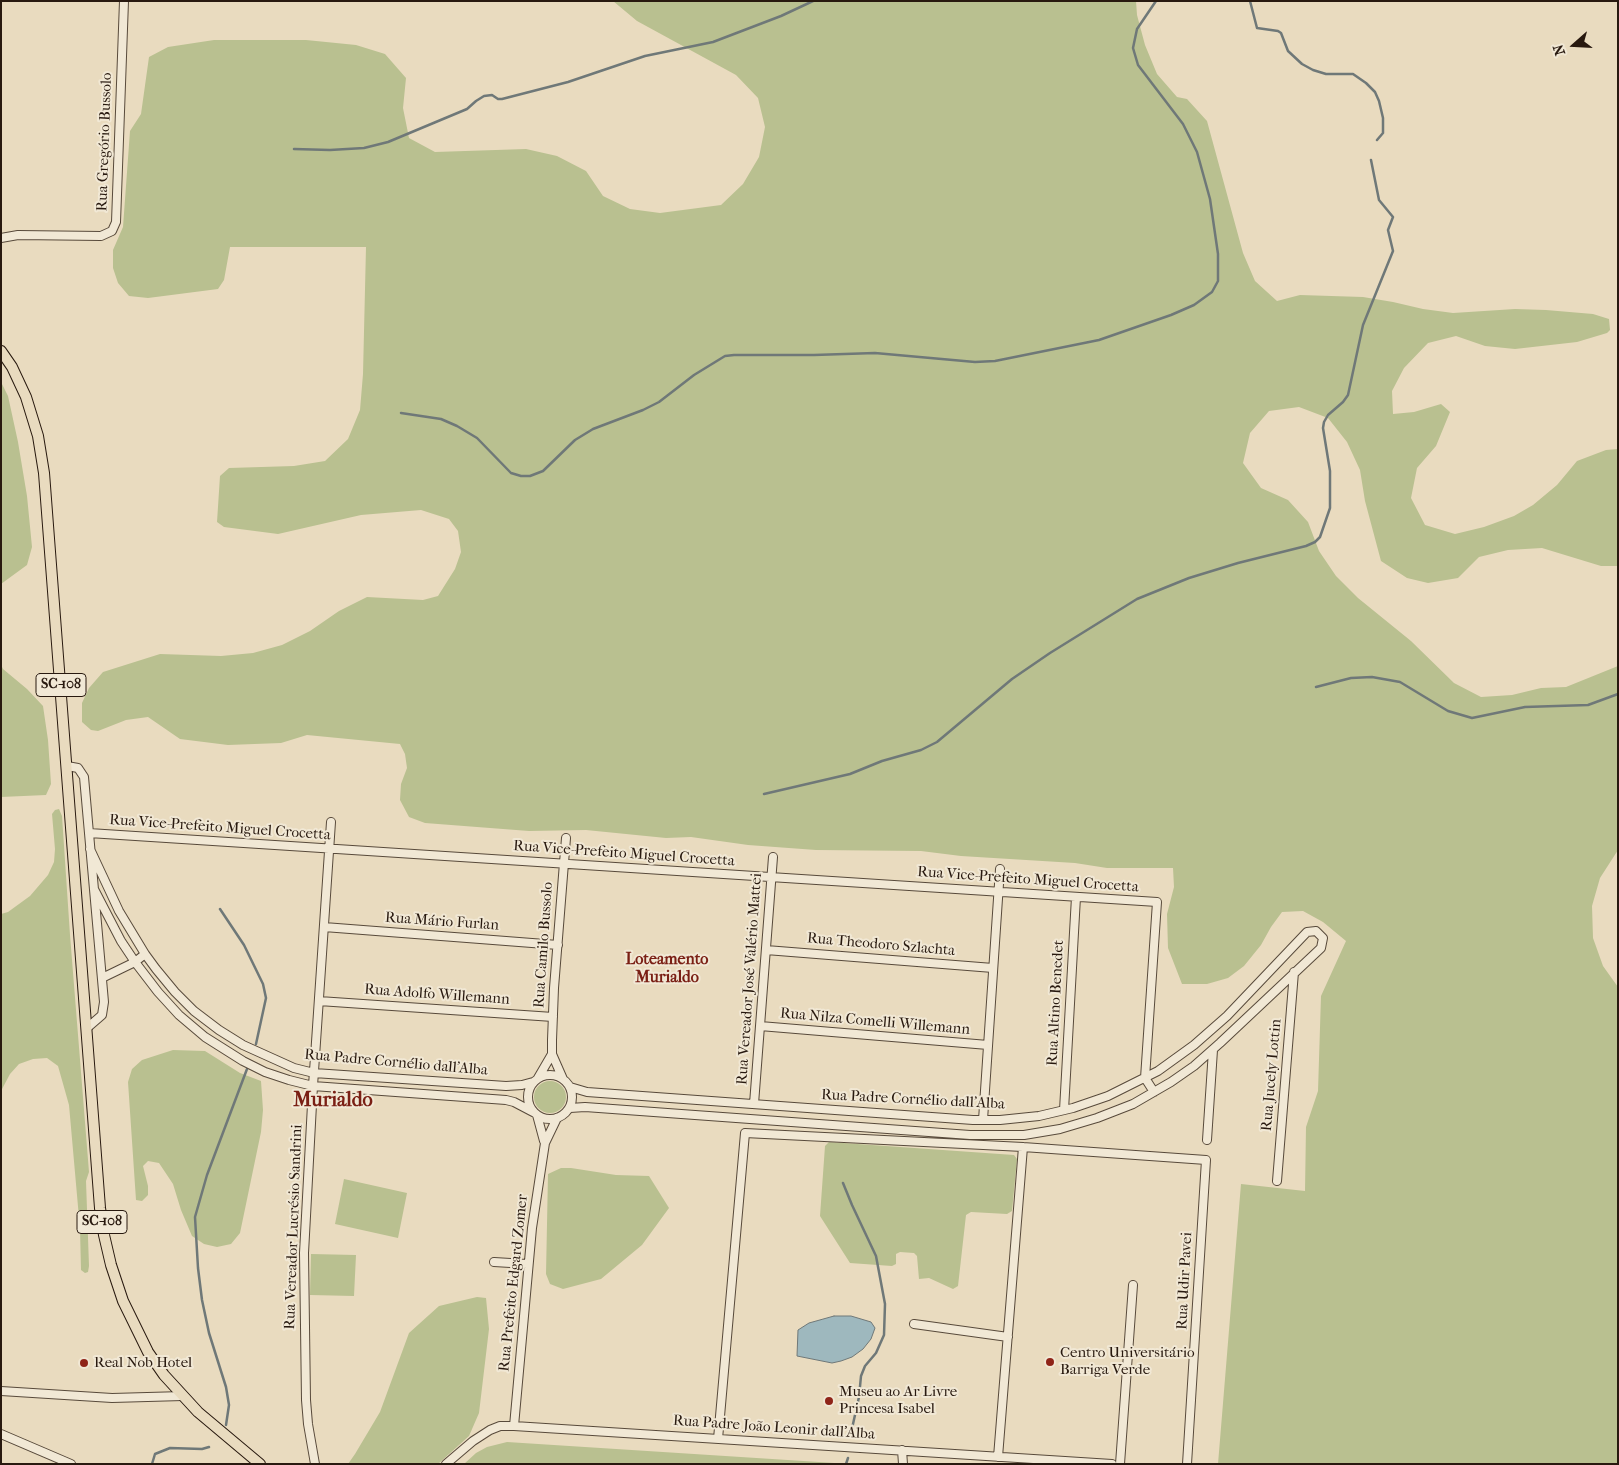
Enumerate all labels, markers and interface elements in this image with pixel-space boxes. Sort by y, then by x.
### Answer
north arrow [1549,20,1599,70]
text: N [1550,42,1569,58]
street label: Rua Gregório Bussolo [94,72,116,212]
road number: SC-108 [36,674,86,696]
street label: Rua Vice-Prefeito Miguel Crocetta [109,811,331,845]
street label: Rua Vice-Prefeito Miguel Crocetta [513,837,735,871]
street label: Rua Vice-Prefeito Miguel Crocetta [917,863,1139,897]
street label: Rua Vereador José Valério Mattei [734,872,766,1086]
street label: Rua Camilo Bussolo [531,881,557,1009]
street label: Rua Mário Furlan [384,909,500,935]
street label: Rua Theodoro Szlachta [806,930,956,960]
street label: Rua Altino Benedet [1044,939,1068,1067]
district label: Loteamento Murialdo [626,950,708,988]
street label: Rua Adolfo Willemann [364,981,510,1009]
street label: Rua Nilza Comelli Willemann [779,1005,971,1039]
street label: Rua Jucely Lottin [1258,1018,1286,1132]
street label: Rua Padre Cornélio dall'Alba [304,1046,488,1080]
street label: Rua Padre Cornélio dall'Alba [821,1086,1005,1114]
district label: Murialdo [293,1089,373,1113]
street label: Rua Vereador Lucrésio Sandrini [281,1124,307,1330]
street label: Rua Prefeito Edgard Zomer [496,1193,532,1373]
road number: SC-108 [77,1210,127,1234]
street label: Rua Udir Pavei [1173,1232,1197,1330]
place label: Centro Universitário Barriga Verde [1060,1344,1195,1379]
place label: Real Nob Hotel [94,1354,192,1372]
marker: Centro Universitário Barriga Verde [1044,1356,1056,1368]
marker: Real Nob Hotel [78,1357,90,1369]
place label: Museu ao Ar Livre Princesa Isabel [839,1383,957,1418]
marker: Museu ao Ar Livre Princesa Isabel [823,1395,835,1407]
street label: Rua Padre João Leonir dall'Alba [673,1412,875,1444]

